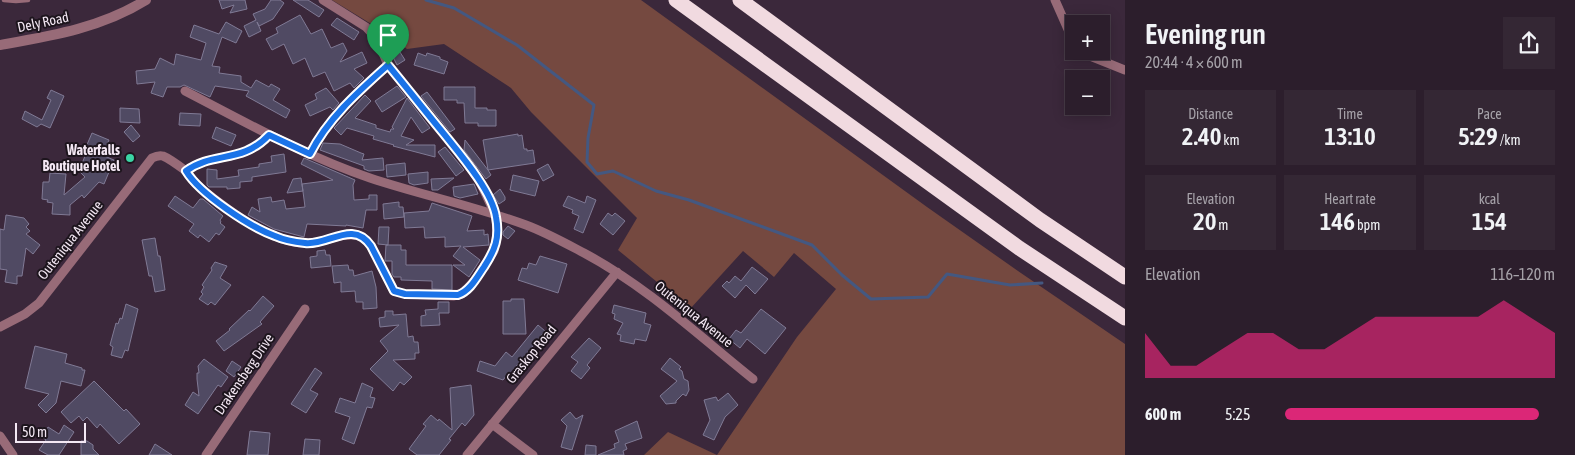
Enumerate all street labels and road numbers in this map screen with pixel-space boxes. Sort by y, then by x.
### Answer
street label: Dely Road [16,9,70,35]
street label: Outeniqua Avenue [34,197,106,283]
street label: Outeniqua Avenue [652,278,736,350]
street label: Graskop Road [503,322,559,386]
street label: Drakensberg Drive [211,331,277,417]

